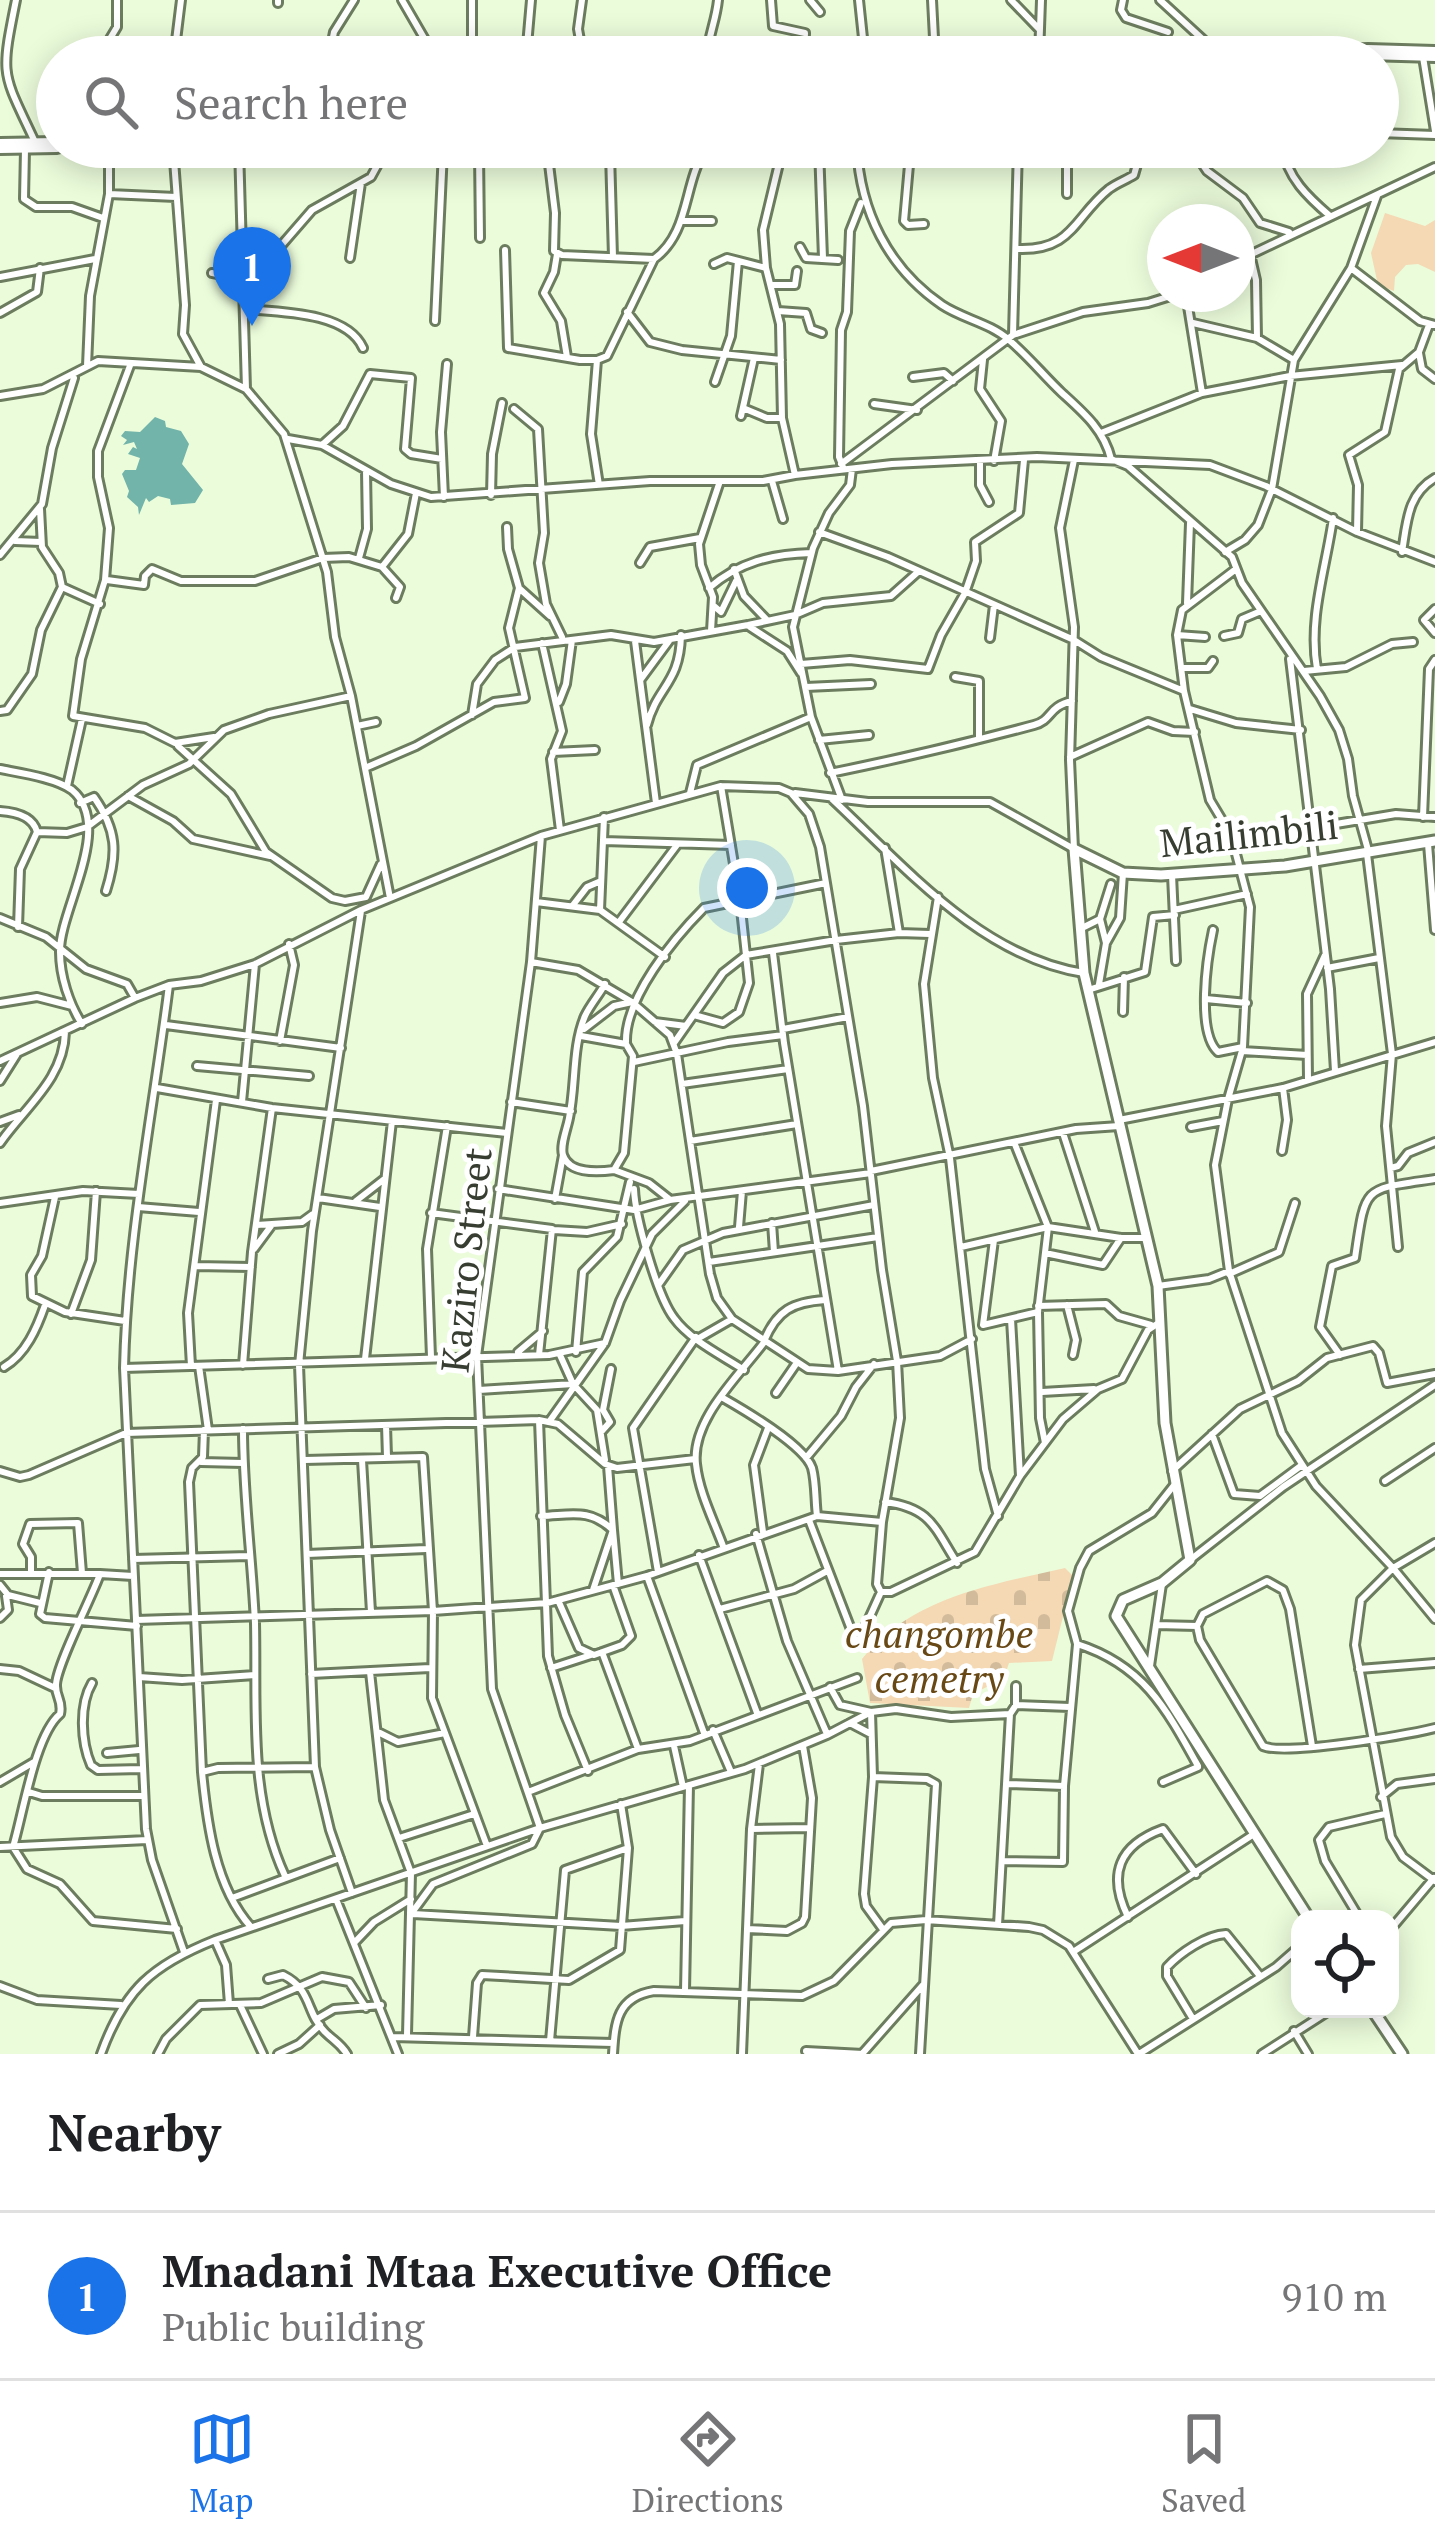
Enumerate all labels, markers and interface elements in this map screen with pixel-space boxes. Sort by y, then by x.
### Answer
search box [36,36,1399,168]
icon: search [78,69,144,135]
text: Search here [174,72,408,132]
north arrow [1147,204,1255,312]
pin: 1 [213,227,291,326]
street label: Mailimbili [1157,798,1341,868]
your location [717,858,777,918]
street label: Kaziro Street [427,1145,503,1375]
park label: changombe cemetry [845,1607,1033,1704]
map controls [1291,1910,1399,2018]
button: locate [1291,1910,1399,2018]
text: Nearby [48,2098,221,2166]
text: Mnadani Mtaa Executive Office [162,2240,832,2300]
text: 1 [76,2270,98,2322]
text: 910 m [1282,2270,1387,2322]
text: Public building [162,2300,424,2352]
tab: Map [189,2406,255,2521]
tab: Directions [632,2406,784,2521]
tab: Saved [1161,2406,1246,2521]

